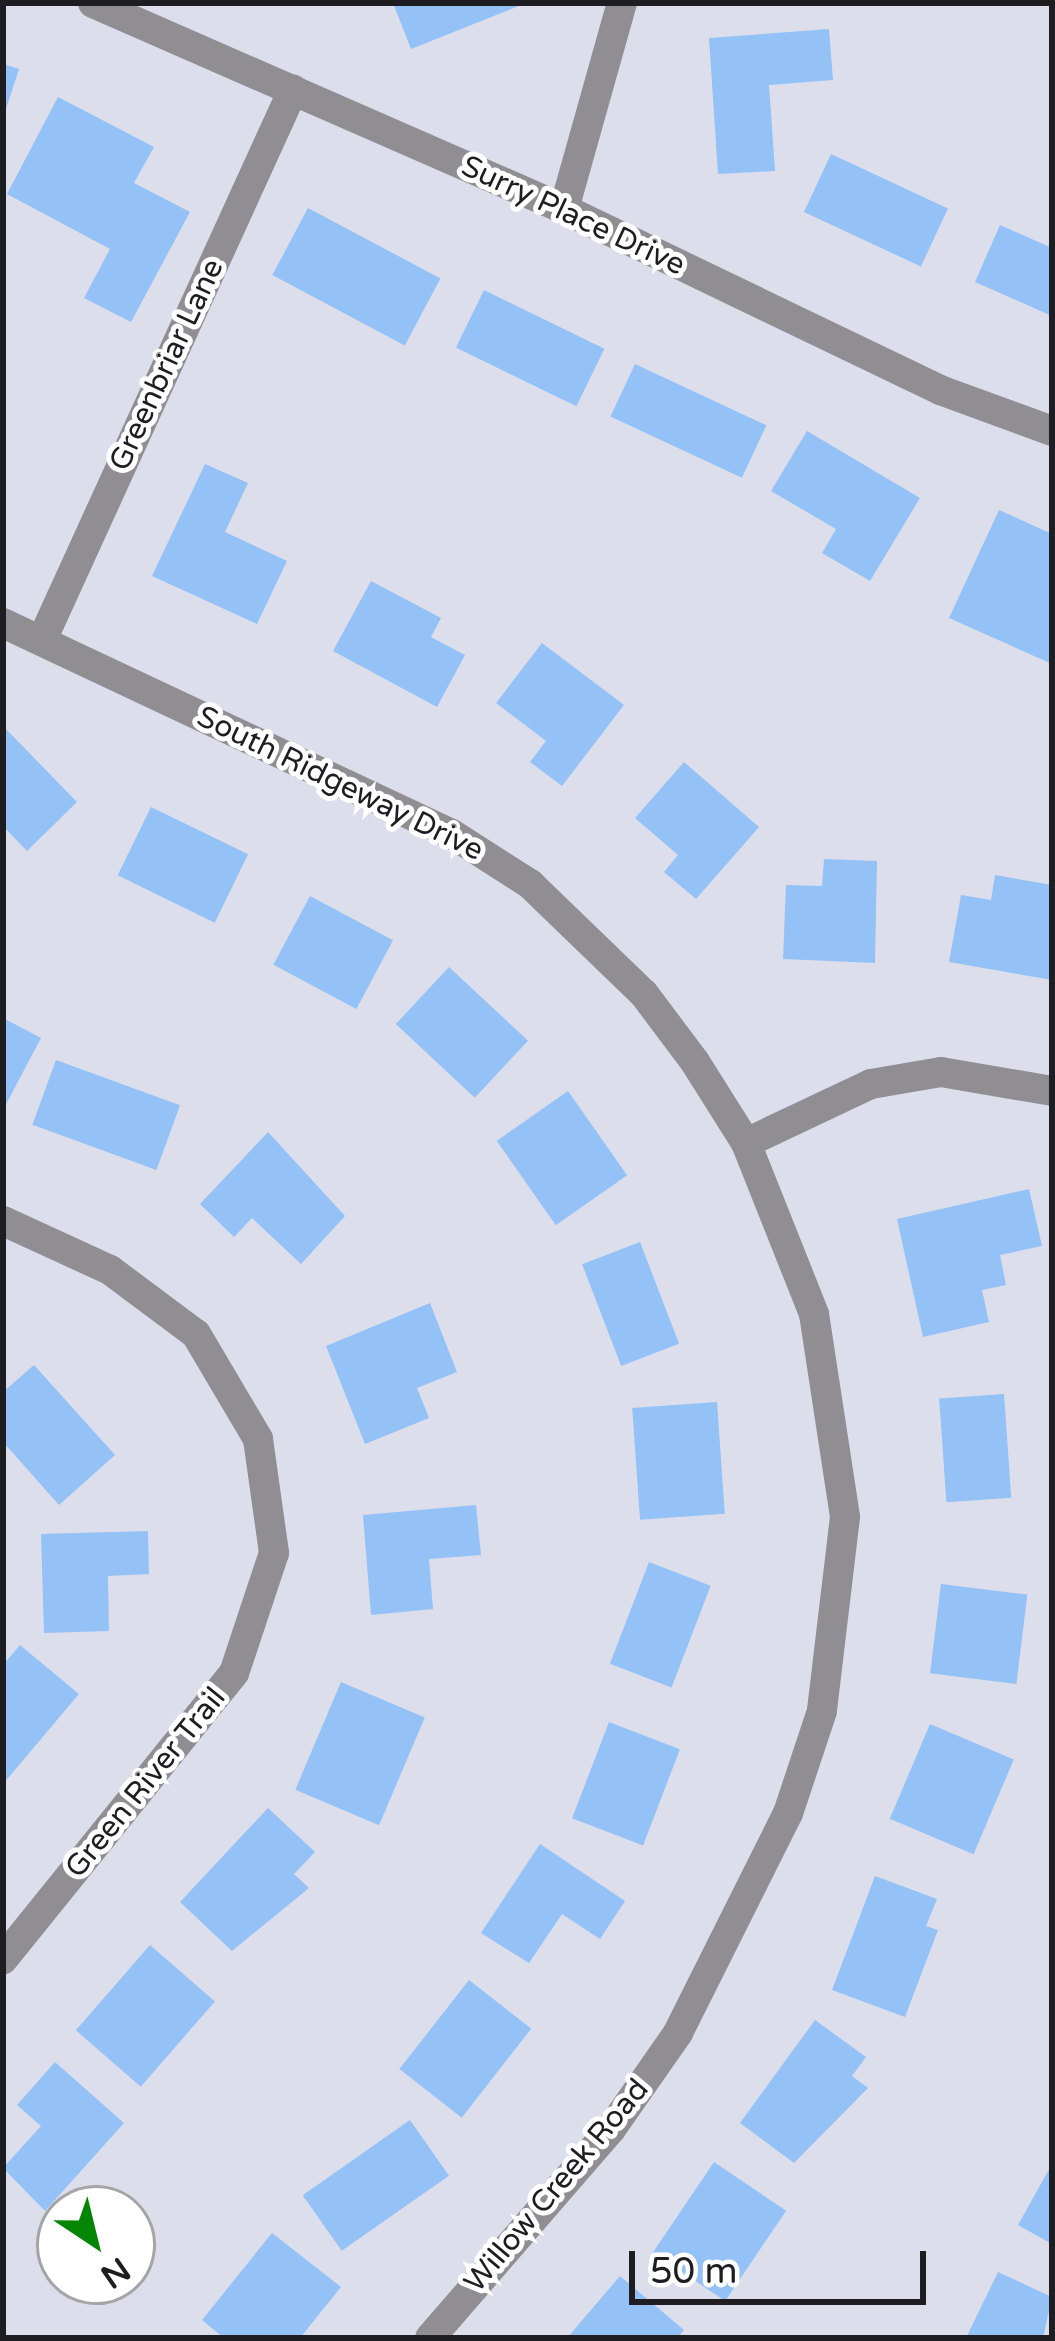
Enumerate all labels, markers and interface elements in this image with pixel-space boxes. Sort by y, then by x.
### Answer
street label: Surry Place Drive [456,149,690,283]
street label: Greenbriar Lane [102,253,232,477]
street label: South Ridgeway Drive [191,699,489,869]
street label: Green River Trail [58,1681,234,1885]
street label: Willow Creek Road [457,2072,657,2300]
north arrow [36,2185,156,2305]
scale bar [635,2227,932,2301]
text: N [93,2249,137,2296]
text: 50 m [650,2250,738,2293]

